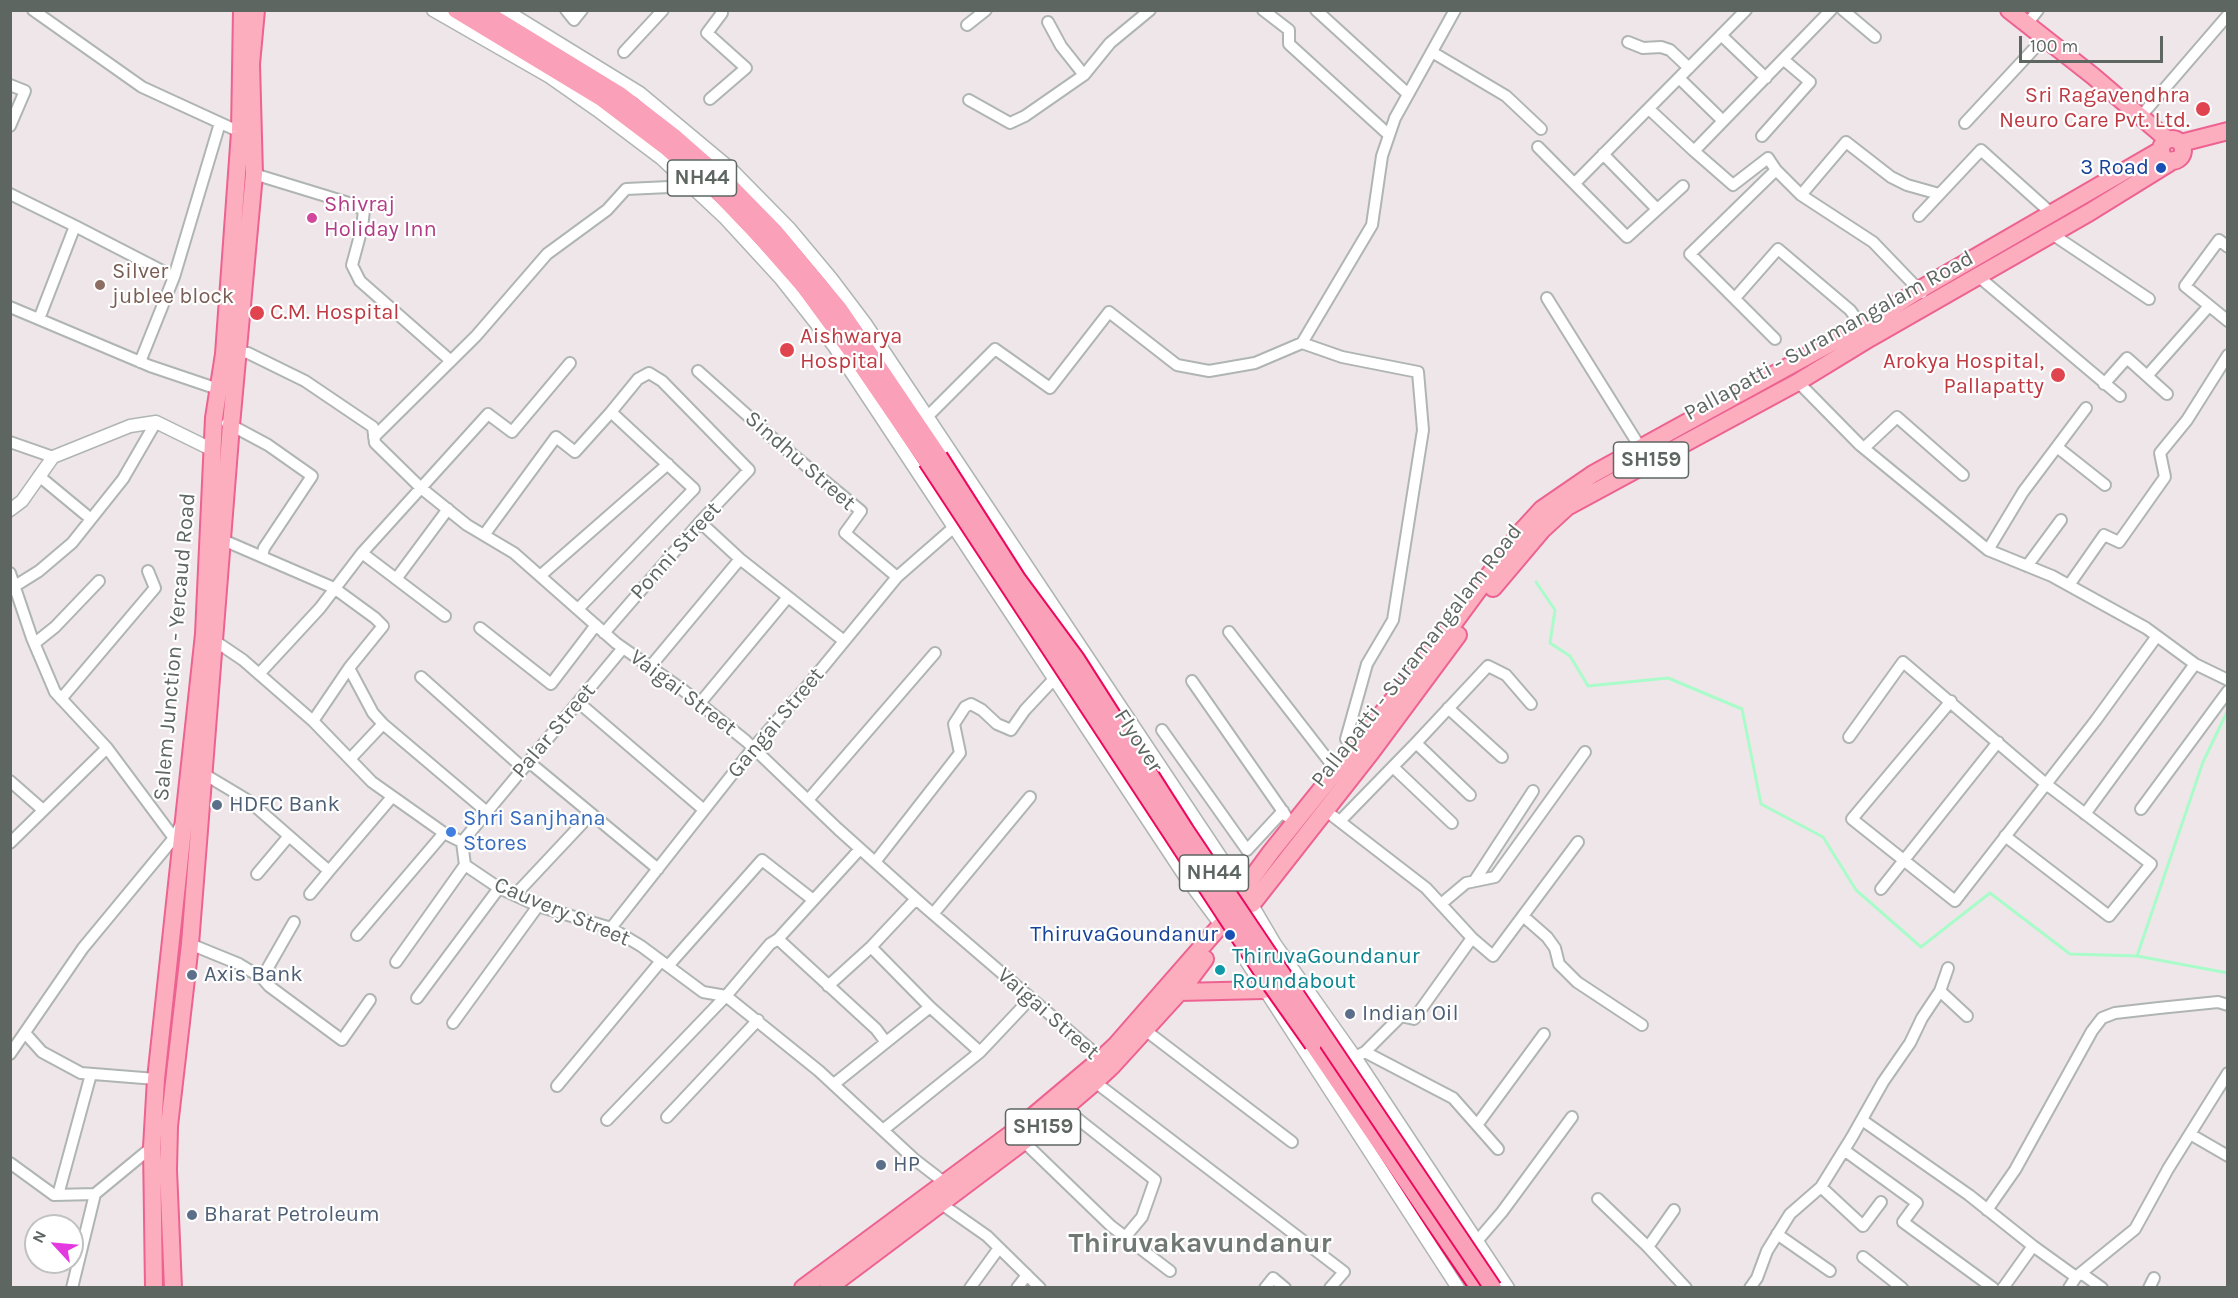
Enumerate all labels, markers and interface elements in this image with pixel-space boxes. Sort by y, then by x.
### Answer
scale bar [2022,24,2166,62]
text: 100 m [2030,35,2078,57]
place label: Sri Ragavendhra Neuro Care Pvt. Ltd. [1999,83,2190,134]
marker: Sri Ragavendhra Neuro Care Pvt. Ltd. [2194,100,2212,118]
place label: 3 Road [2080,155,2149,181]
road number: NH44 [668,160,736,196]
marker: 3 Road [2154,161,2168,175]
place label: Shivraj Holiday Inn [324,192,437,243]
marker: Shivraj Holiday Inn [305,211,319,225]
street label: Pallapatti - Suramangalam Road [1680,245,1978,427]
place label: Silver jublee block [112,259,234,310]
marker: Silver jublee block [93,278,107,292]
place label: C.M. Hospital [270,300,399,326]
marker: C.M. Hospital [248,304,266,322]
place label: Aishwarya Hospital [800,324,902,376]
marker: Aishwarya Hospital [778,341,796,359]
place label: Arokya Hospital, Pallapatty [1883,349,2044,400]
marker: Arokya Hospital, Pallapatty [2049,366,2067,384]
street label: Sindhu Street [739,406,861,516]
road number: SH159 [1614,442,1688,478]
street label: Salem Junction - Yercaud Road [148,492,202,802]
street label: Ponni Street [625,496,727,606]
street label: Pallapatti - Suramangalam Road [1306,519,1528,793]
street label: Vaigai Street [624,644,742,742]
street label: Gangai Street [722,662,830,784]
street label: Palar Street [507,678,601,784]
street label: Flyover [1108,704,1168,778]
place label: HDFC Bank [229,792,340,818]
marker: HDFC Bank [210,798,224,812]
place label: Shri Sanjhana Stores [463,806,606,858]
marker: Shri Sanjhana Stores [444,825,458,839]
road number: NH44 [1180,855,1248,891]
street label: Cauvery Street [490,872,634,952]
place label: ThiruvaGoundanur [1030,922,1218,948]
marker: ThiruvaGoundanur [1223,928,1237,942]
place label: ThiruvaGoundanur Roundabout [1232,944,1420,996]
place label: Axis Bank [204,962,303,988]
street label: Vaigai Street [991,962,1105,1066]
marker: ThiruvaGoundanur Roundabout [1213,963,1227,977]
marker: Axis Bank [185,968,199,982]
place label: Indian Oil [1362,1001,1459,1027]
marker: Indian Oil [1343,1007,1357,1021]
road number: SH159 [1006,1109,1080,1145]
place label: HP [893,1152,920,1178]
marker: HP [874,1158,888,1172]
place label: Bharat Petroleum [204,1202,380,1228]
marker: Bharat Petroleum [185,1208,199,1222]
north arrow [24,1214,84,1274]
text: N [28,1227,50,1246]
district label: Thiruvakavundanur [1068,1227,1332,1261]

